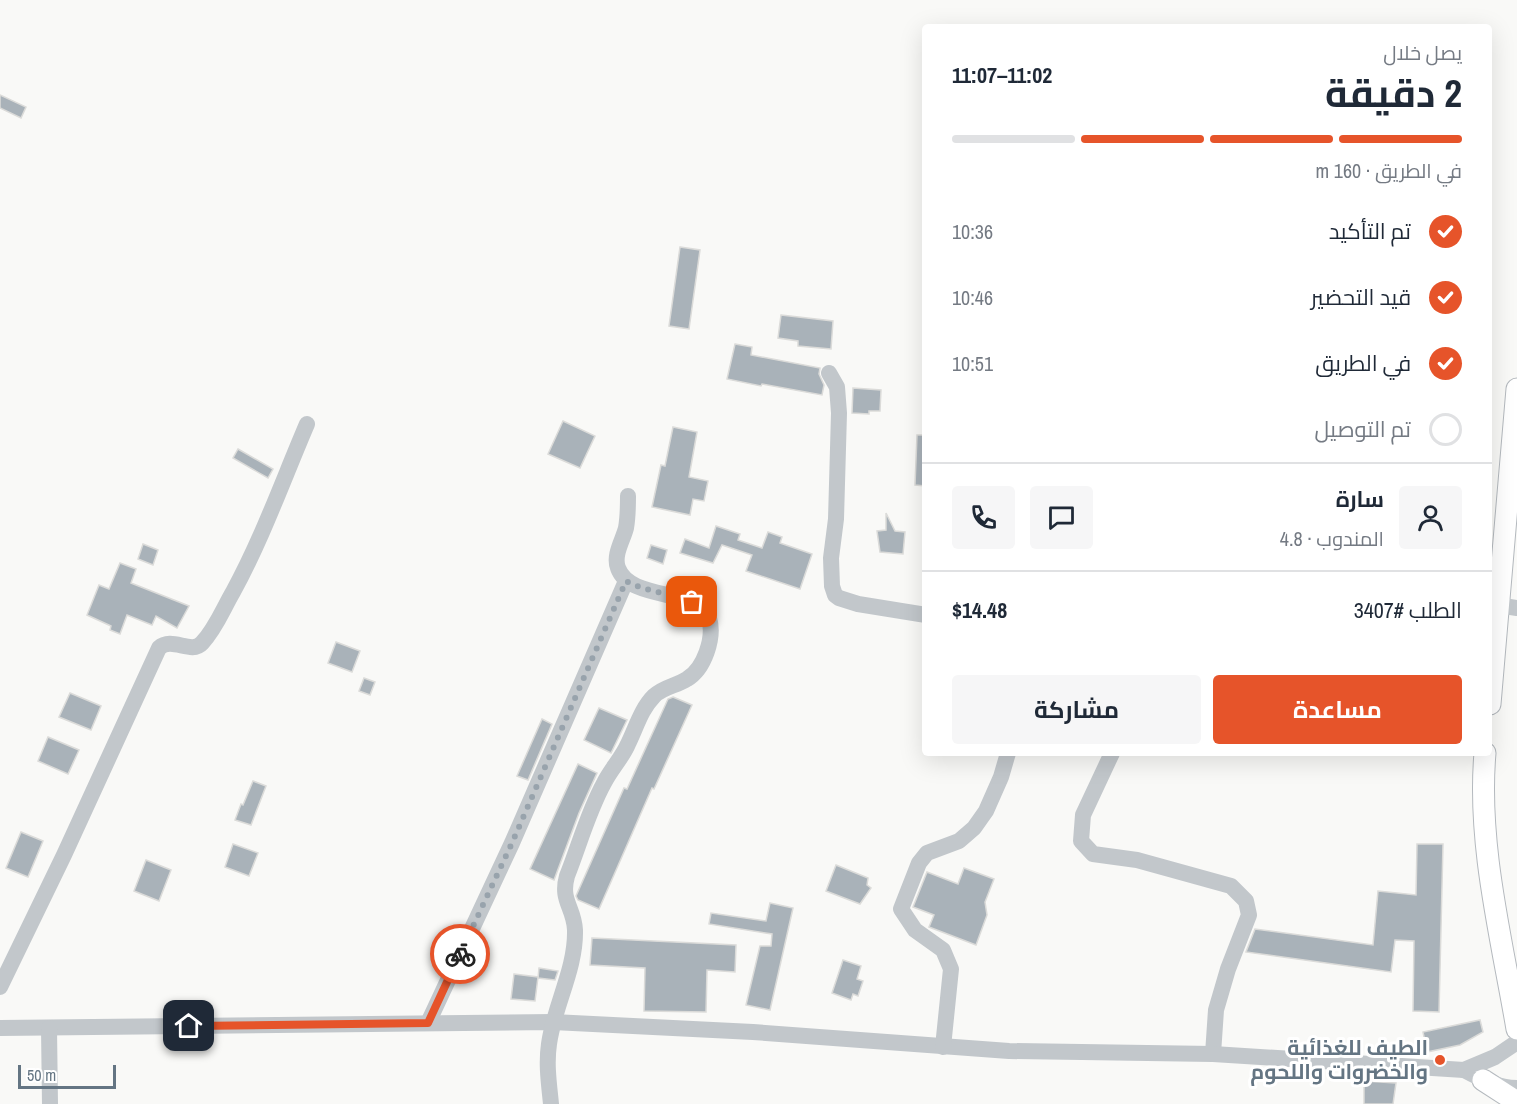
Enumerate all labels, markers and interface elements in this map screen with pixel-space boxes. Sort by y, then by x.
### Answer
text: يصل خلال [1383,39,1462,66]
text: 11:02–11:07 [952,60,1052,90]
text: 2 دقيقة [1325,67,1462,119]
text: في الطريق · 160 m [1316,157,1462,184]
icon: check [1429,215,1462,248]
text: تم التأكيد [1329,216,1411,246]
text: 10:36 [952,218,993,245]
icon: check [1429,281,1462,314]
text: قيد التحضير [1311,282,1411,312]
text: 10:46 [952,284,993,311]
icon: check [1429,347,1462,380]
text: في الطريق [1315,348,1411,378]
text: 10:51 [952,350,993,377]
text: تم التوصيل [1315,414,1411,444]
text: سارة [1336,484,1384,514]
button: phone [952,486,1015,549]
button: chat [1030,486,1093,549]
button: person [1399,486,1462,549]
text: المندوب · 4.8 [1280,525,1384,552]
pin [666,576,717,627]
icon: bag [675,585,708,618]
text: $14.48 [952,595,1007,625]
text: الطلب #3407 [1354,595,1462,625]
button: مشاركة [952,675,1201,744]
button: مساعدة [1213,675,1462,744]
courier [430,924,490,984]
icon: bike [444,938,477,971]
pin [163,1000,214,1051]
icon: home [172,1009,205,1042]
place label: الطيف للغذائية والخضروات واللحوم [1250,1033,1428,1086]
marker: الطيف للغذائية والخضروات واللحوم [1433,1053,1447,1067]
scale bar [18,1062,116,1090]
text: 50 m [27,1064,56,1086]

